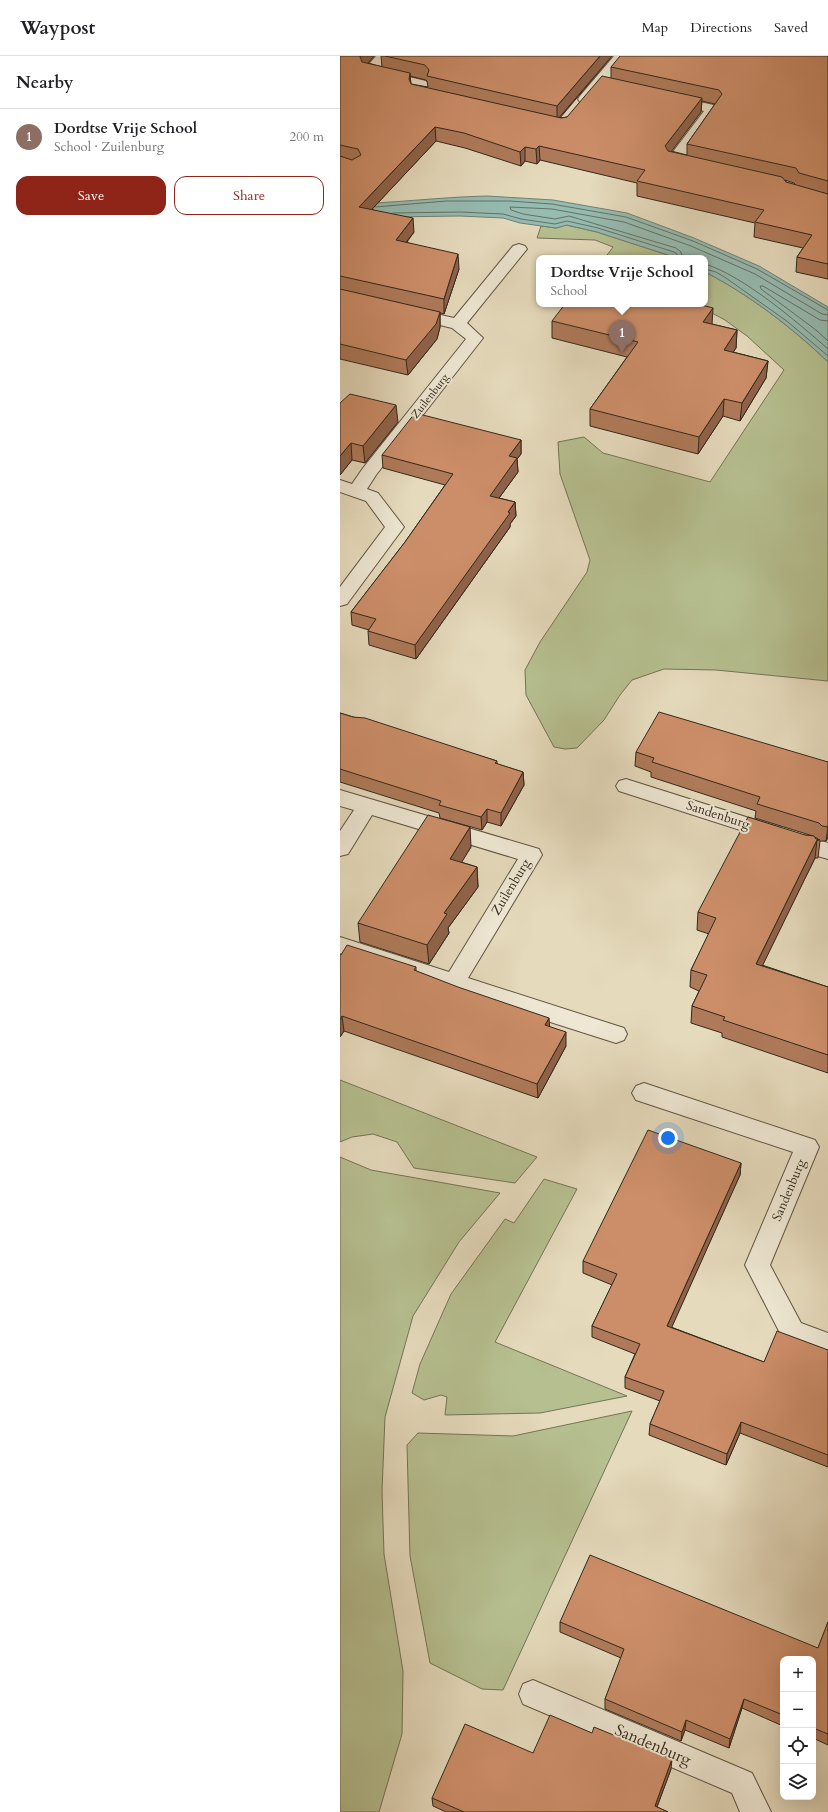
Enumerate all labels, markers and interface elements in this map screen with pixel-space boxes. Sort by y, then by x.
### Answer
text: Waypost [20,15,95,41]
text: Map [642,18,668,37]
text: Directions [690,18,752,37]
text: Saved [774,18,808,37]
text: Nearby [16,71,73,94]
text: Dordtse Vrije School [54,118,197,138]
text: 1 [26,128,32,146]
text: 200 m [290,128,324,146]
text: School · Zuilenburg [54,138,164,156]
button: Save [16,176,166,215]
button: Share [174,176,324,215]
popup [536,255,708,307]
text: Dordtse Vrije School [550,262,694,282]
text: School [550,282,587,300]
pin: 1 [609,320,635,353]
street label: Zuilenburg [408,370,453,422]
street label: Sandenburg [684,796,753,834]
street label: Zuilenburg [487,855,535,919]
your location [658,1128,678,1148]
street label: Sandenburg [768,1156,810,1224]
map controls [780,1656,816,1800]
button: + [780,1656,816,1692]
button: − [780,1692,816,1728]
street label: Sandenburg [611,1719,695,1771]
button: locate [780,1728,816,1764]
button: layers [780,1764,816,1800]

